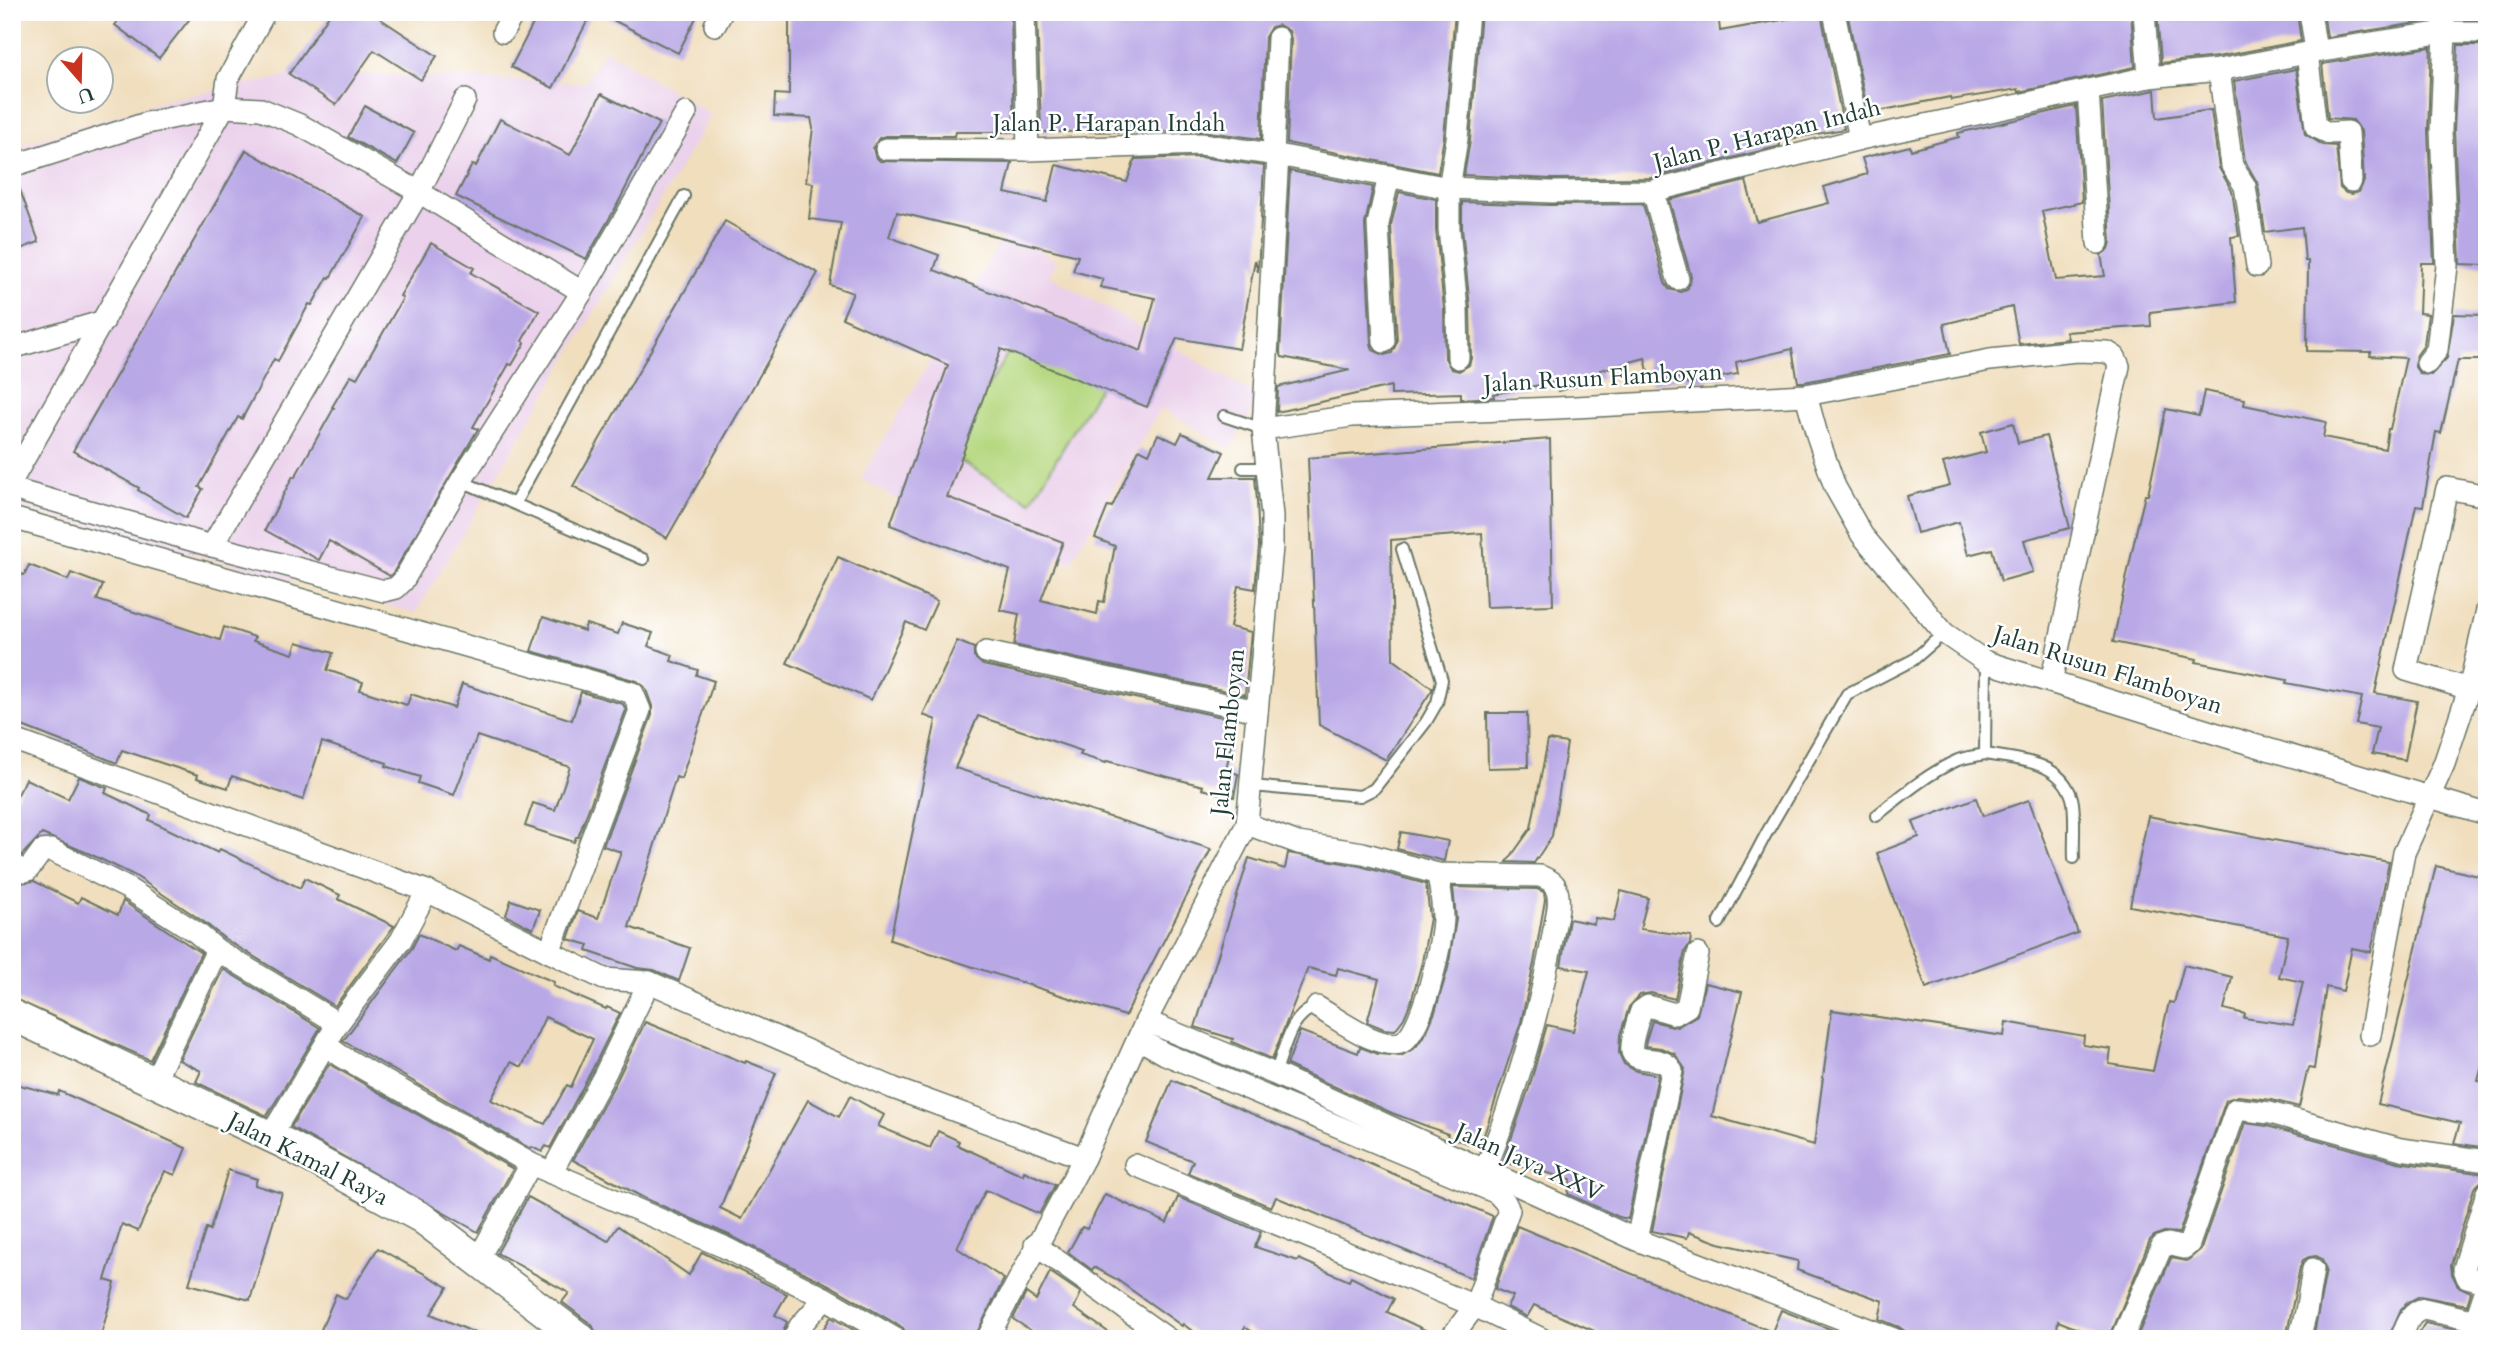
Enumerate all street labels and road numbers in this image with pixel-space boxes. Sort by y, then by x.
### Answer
street label: Jalan P. Harapan Indah [1647,91,1884,180]
street label: Jalan P. Harapan Indah [990,107,1225,140]
street label: Jalan Rusun Flamboyan [1480,355,1724,401]
street label: Jalan Rusun Flamboyan [1986,616,2227,723]
street label: Jalan Flamboyan [1202,646,1253,820]
street label: Jalan Kamal Raya [219,1103,395,1214]
street label: Jalan Jaya XXV [1447,1113,1608,1209]

